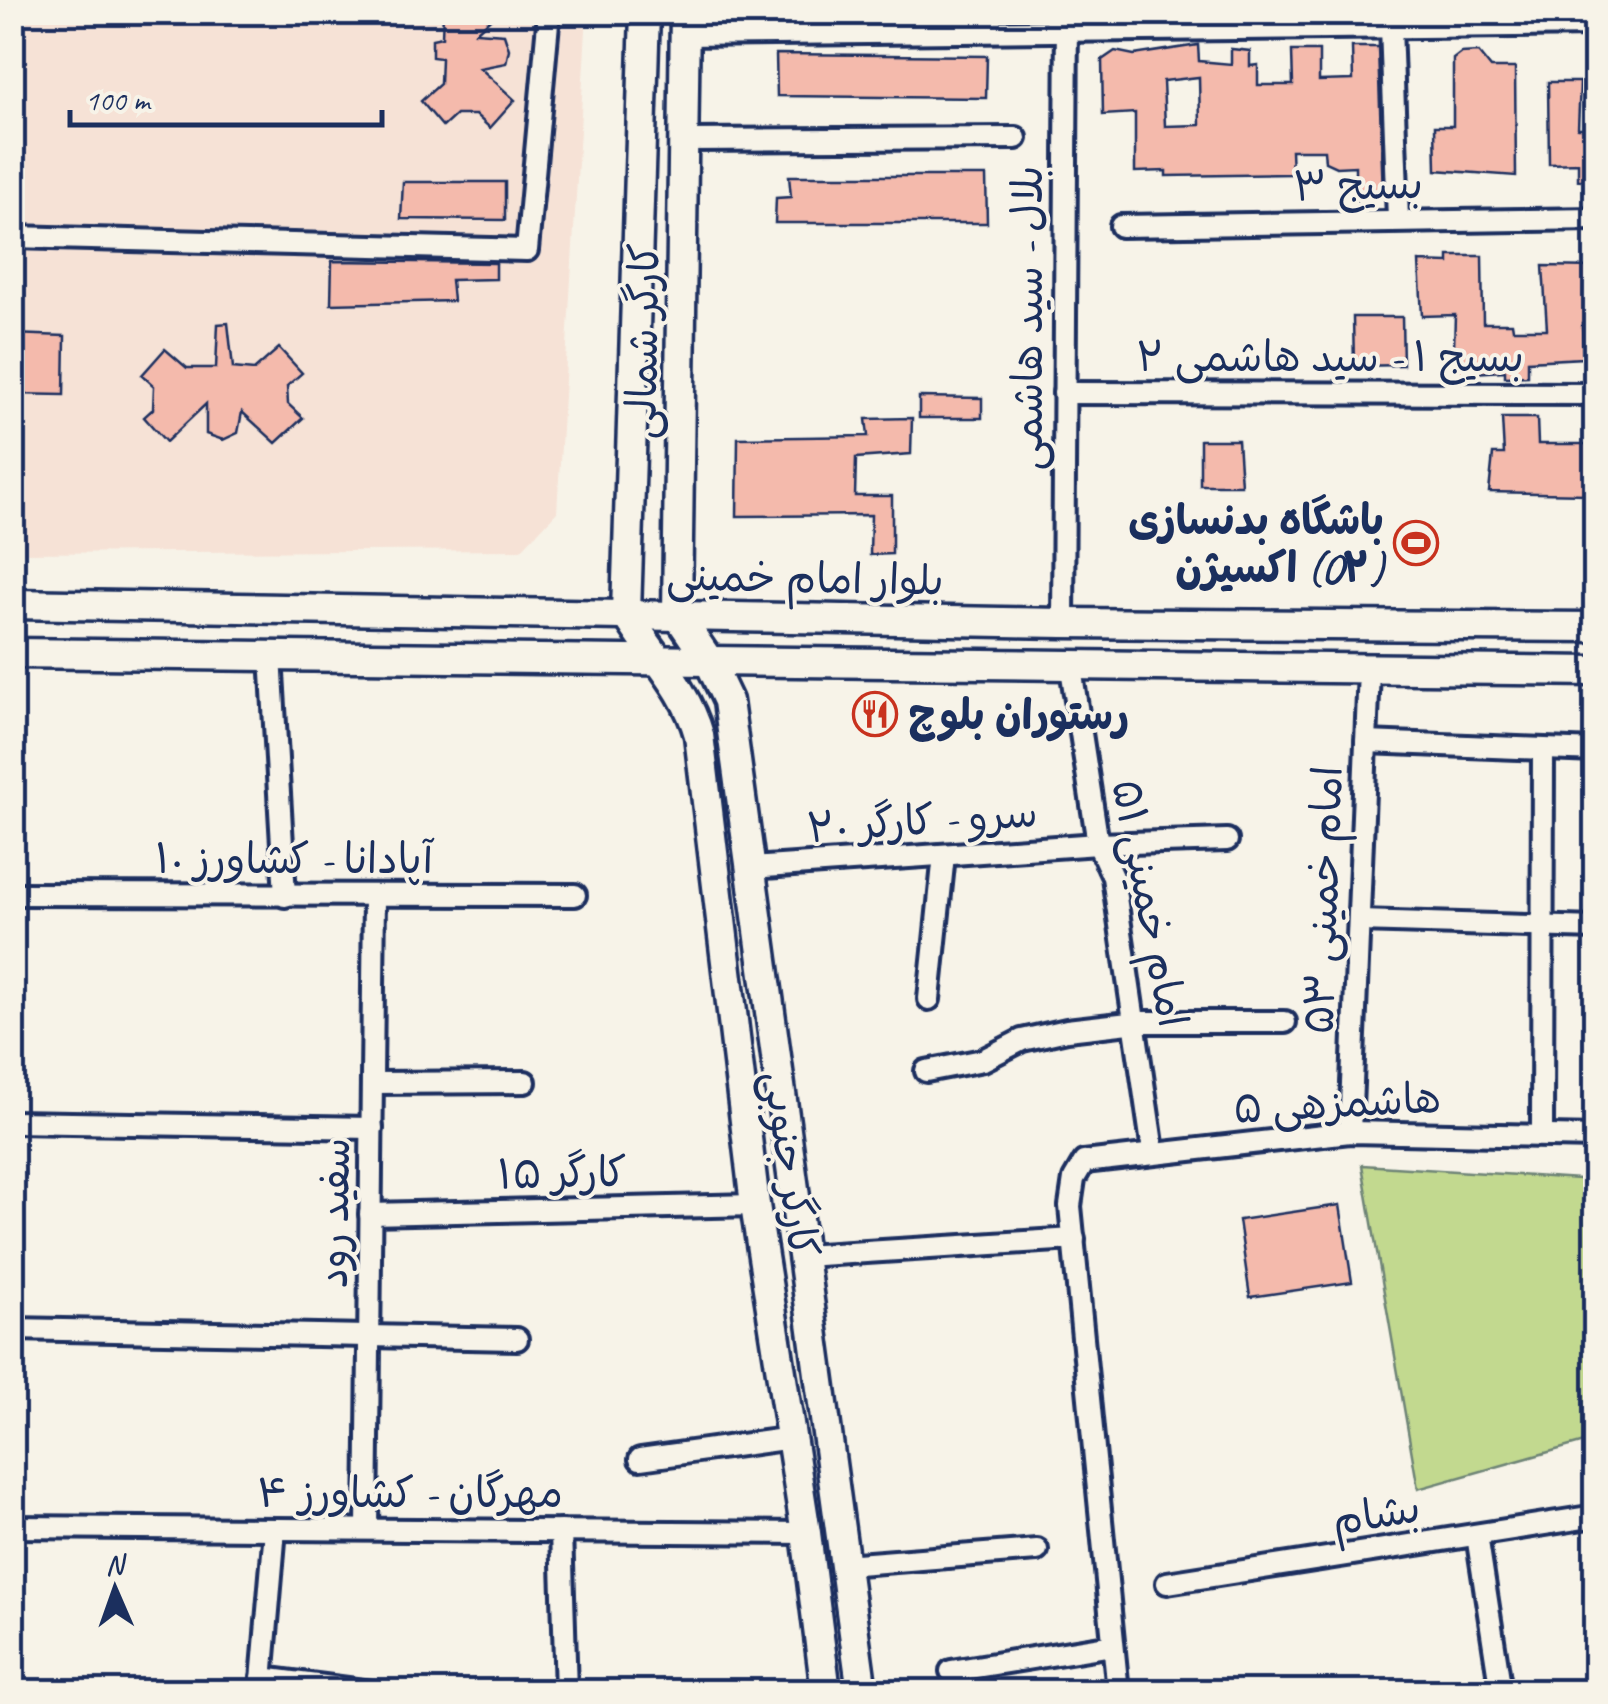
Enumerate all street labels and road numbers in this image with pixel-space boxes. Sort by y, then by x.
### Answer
street label: بسیج ۳ [1293,158,1424,214]
street label: بلال - سید هاشمی [1002,166,1055,470]
street label: کارگر شمالی [615,242,672,440]
street label: بسیج ۱ - سید هاشمی ۲ [1136,331,1524,385]
street label: بلوار امام خمینی [666,550,944,611]
street label: امام خمینی ۵۳ [1292,765,1359,1035]
street label: امام خمینی ۵۱ [1096,775,1199,1032]
street label: سرو - کارگر ۲۰ [805,786,1039,855]
street label: آپادانا - کشاورز ۱۰ [155,833,435,886]
street label: کارگر جنوبی [751,1067,830,1261]
street label: هاشمزهی ۵ [1232,1072,1442,1135]
street label: سفید رود [307,1137,362,1289]
street label: کارگر ۱۵ [497,1146,627,1201]
street label: مهرگان - کشاورز ۴ [257,1467,563,1520]
street label: بشام [1328,1481,1425,1552]

